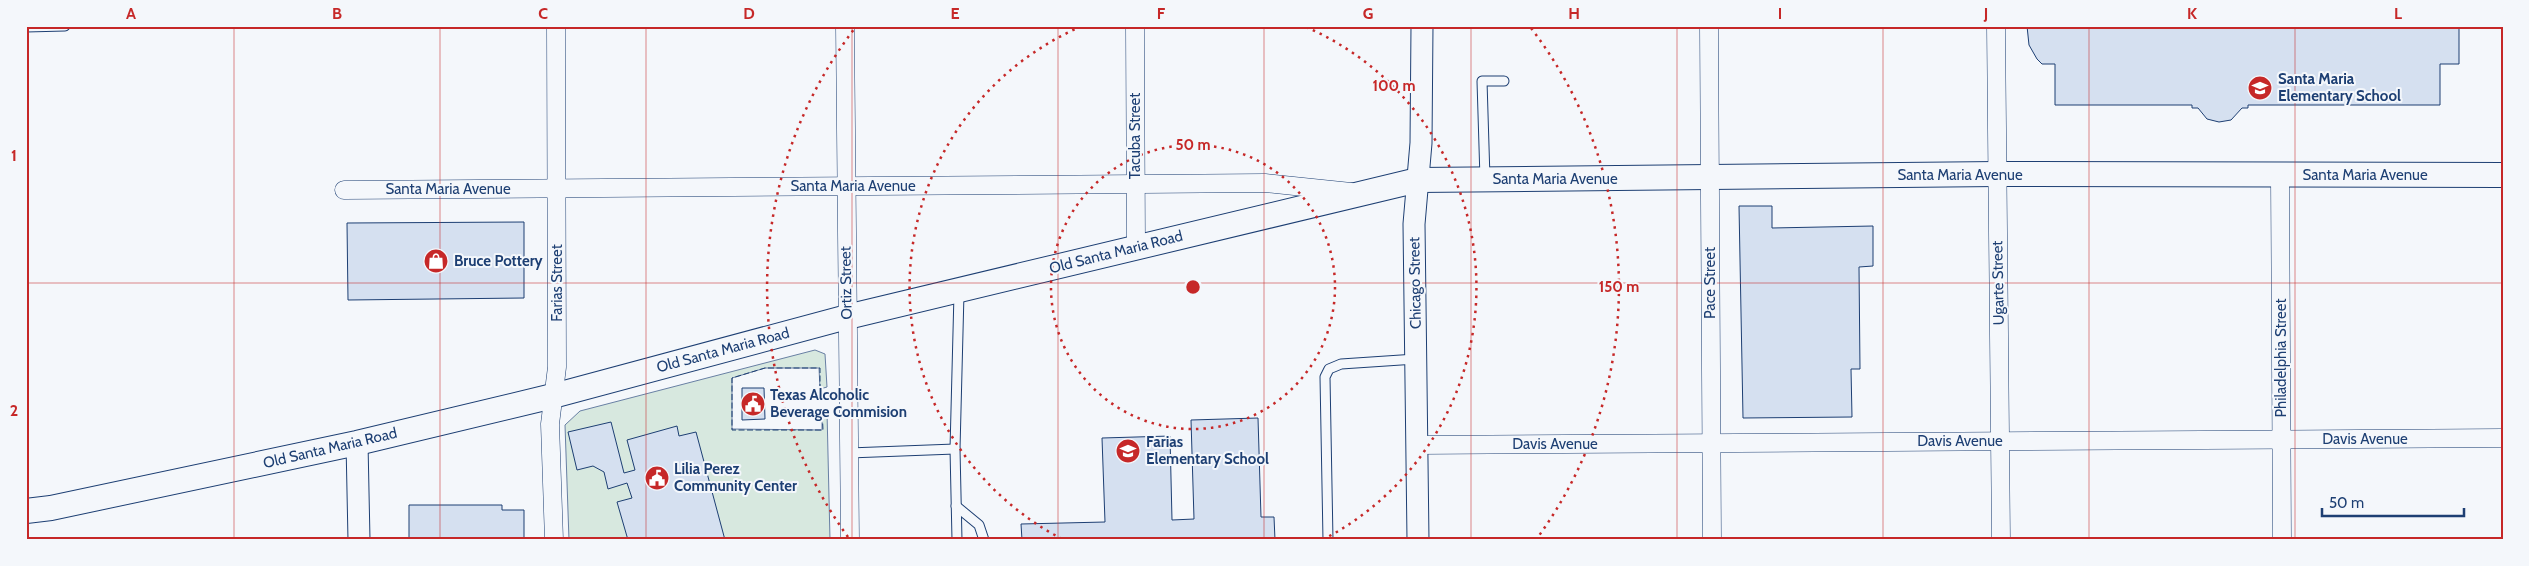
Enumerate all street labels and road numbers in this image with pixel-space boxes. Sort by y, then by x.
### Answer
street label: Tacuba Street [1126,93,1144,179]
street label: Santa Maria Avenue [1897,166,2023,184]
street label: Santa Maria Avenue [2302,166,2428,184]
street label: Santa Maria Avenue [1492,170,1618,188]
street label: Santa Maria Avenue [790,177,916,195]
street label: Santa Maria Avenue [385,180,511,198]
street label: Old Santa Maria Road [1047,227,1185,277]
street label: Chicago Street [1405,237,1425,329]
street label: Ugarte Street [1988,241,2008,325]
street label: Farias Street [548,244,566,322]
street label: Ortiz Street [836,246,856,320]
street label: Pace Street [1701,247,1719,319]
street label: Philadelphia Street [2272,299,2290,417]
street label: Old Santa Maria Road [655,324,791,376]
street label: Old Santa Maria Road [261,424,399,472]
street label: Davis Avenue [2322,430,2408,448]
street label: Davis Avenue [1917,432,2003,450]
street label: Davis Avenue [1512,435,1598,453]

